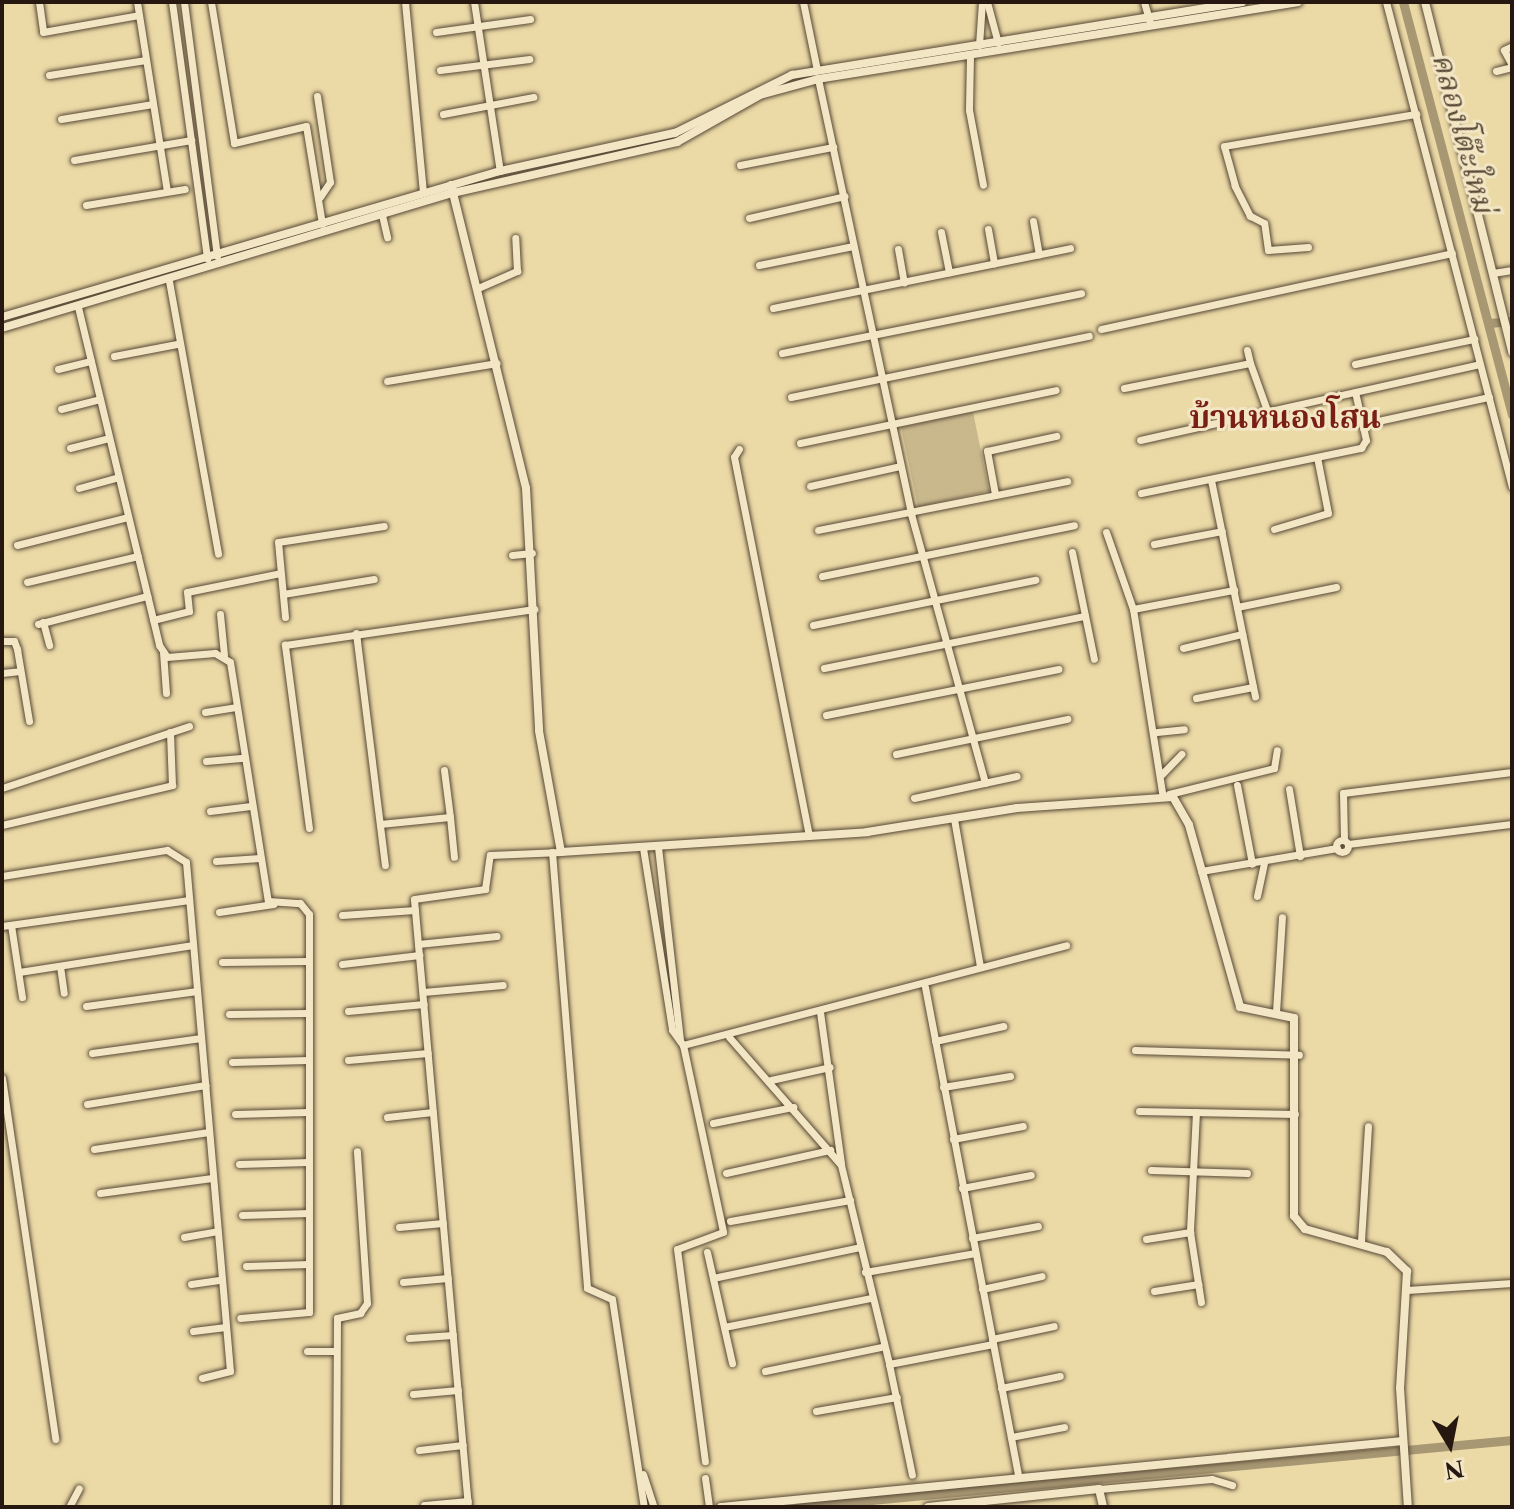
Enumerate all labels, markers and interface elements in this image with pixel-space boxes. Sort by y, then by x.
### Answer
water label: คลองโต๊ะใหม่ [1424,49,1502,217]
district label: บ้านหนองโสน [1189,398,1381,436]
north arrow [1410,1405,1490,1485]
text: N [1442,1454,1466,1484]

